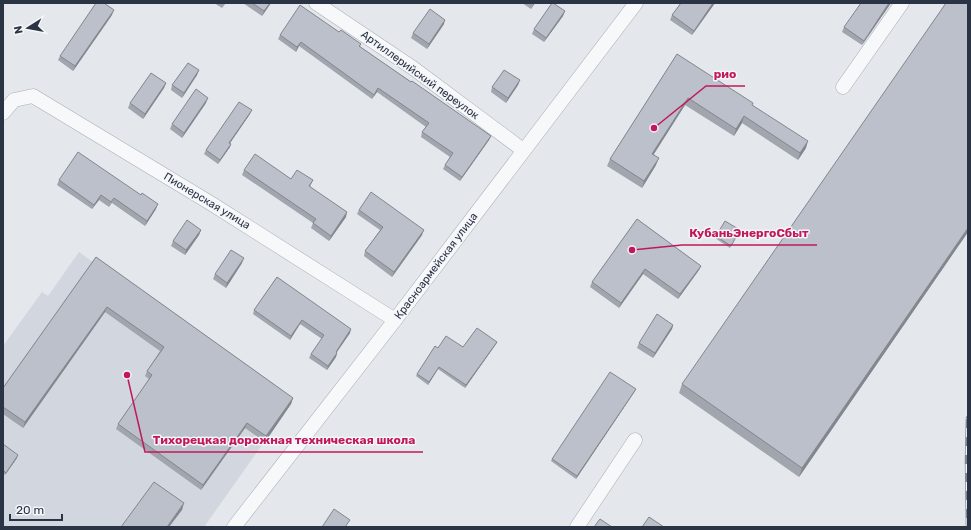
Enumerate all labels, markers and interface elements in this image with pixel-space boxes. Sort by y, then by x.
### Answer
north arrow [8,8,48,48]
text: N [12,25,26,35]
street label: Артиллерийский переулок [358,28,482,122]
callout: рио [706,62,745,86]
text: рио [714,67,736,81]
street label: Пионерская улица [161,170,253,232]
street label: Красноармейская улица [392,210,480,322]
callout: КубаньЭнергоСбыт [682,221,817,245]
text: КубаньЭнергоСбыт [689,226,809,240]
callout: Тихорецкая дорожная техническая школа [145,428,423,452]
text: Тихорецкая дорожная техническая школа [153,433,415,447]
scale bar [10,496,62,522]
text: 20 m [16,503,44,517]

